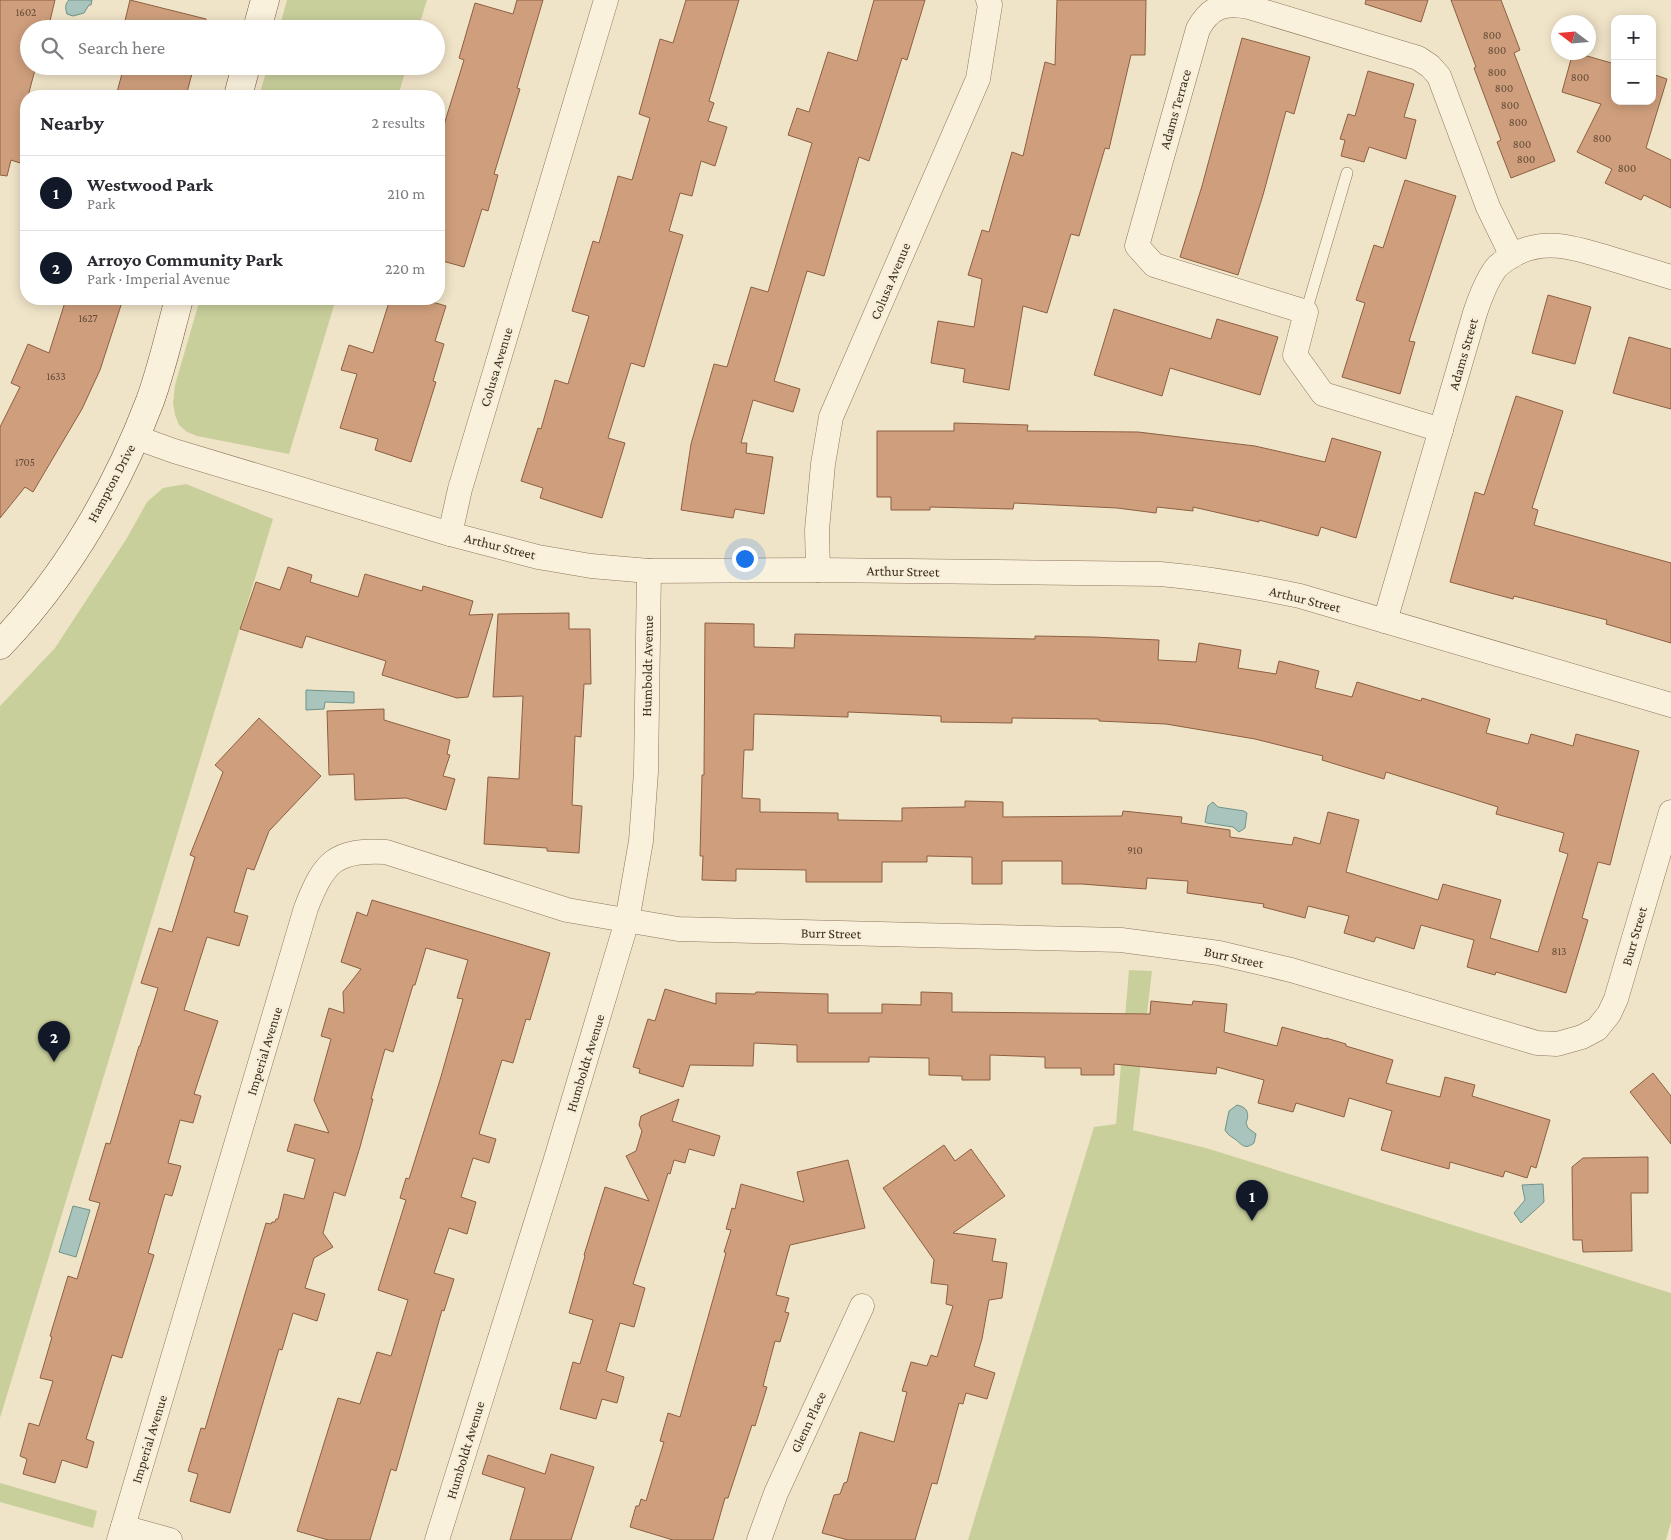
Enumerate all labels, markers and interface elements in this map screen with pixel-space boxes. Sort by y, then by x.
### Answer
house number: 1602 [16,6,36,18]
north arrow [1551,15,1596,60]
map controls [1611,15,1656,105]
button: + [1611,15,1656,60]
search box [20,20,445,75]
house number: 800 [1483,29,1501,41]
icon: search [38,34,66,62]
text: Search here [78,37,165,58]
house number: 800 [1488,44,1506,56]
button: − [1611,60,1656,105]
house number: 800 [1488,66,1506,78]
street label: Adams Terrace [1156,67,1194,151]
house number: 800 [1571,71,1589,83]
house number: 800 [1495,82,1513,94]
house number: 800 [1501,99,1519,111]
text: Nearby [40,111,104,135]
text: 2 results [372,114,425,131]
house number: 800 [1509,116,1527,128]
house number: 800 [1593,132,1611,144]
house number: 800 [1513,138,1531,150]
house number: 800 [1517,153,1535,165]
house number: 800 [1618,162,1636,174]
text: Westwood Park [87,174,213,195]
text: 1 [53,185,59,202]
text: 210 m [387,185,425,202]
text: Park [87,195,115,212]
street label: Colusa Avenue [867,240,913,322]
text: Arroyo Community Park [87,249,283,270]
text: 2 [52,260,60,277]
text: 220 m [385,260,425,277]
text: Park · Imperial Avenue [87,270,230,287]
house number: 1627 [78,312,98,324]
street label: Adams Street [1445,316,1481,392]
street label: Colusa Avenue [476,325,516,409]
house number: 1633 [46,370,66,382]
street label: Hampton Drive [84,441,138,525]
house number: 1705 [15,456,35,468]
street label: Arthur Street [463,529,538,563]
your location [732,546,758,572]
street label: Arthur Street [866,562,940,580]
street label: Arthur Street [1268,582,1343,616]
street label: Humboldt Avenue [638,615,656,717]
house number: 910 [1127,844,1143,856]
street label: Burr Street [1618,904,1650,967]
street label: Burr Street [801,924,862,942]
street label: Burr Street [1203,943,1266,971]
house number: 813 [1552,945,1566,957]
street label: Imperial Avenue [243,1005,285,1097]
street label: Humboldt Avenue [563,1012,607,1114]
pin: 2 [38,1021,70,1062]
pin: 1 [1236,1180,1268,1221]
street label: Glenn Place [787,1389,829,1455]
street label: Imperial Avenue [128,1393,170,1485]
street label: Humboldt Avenue [443,1399,487,1501]

